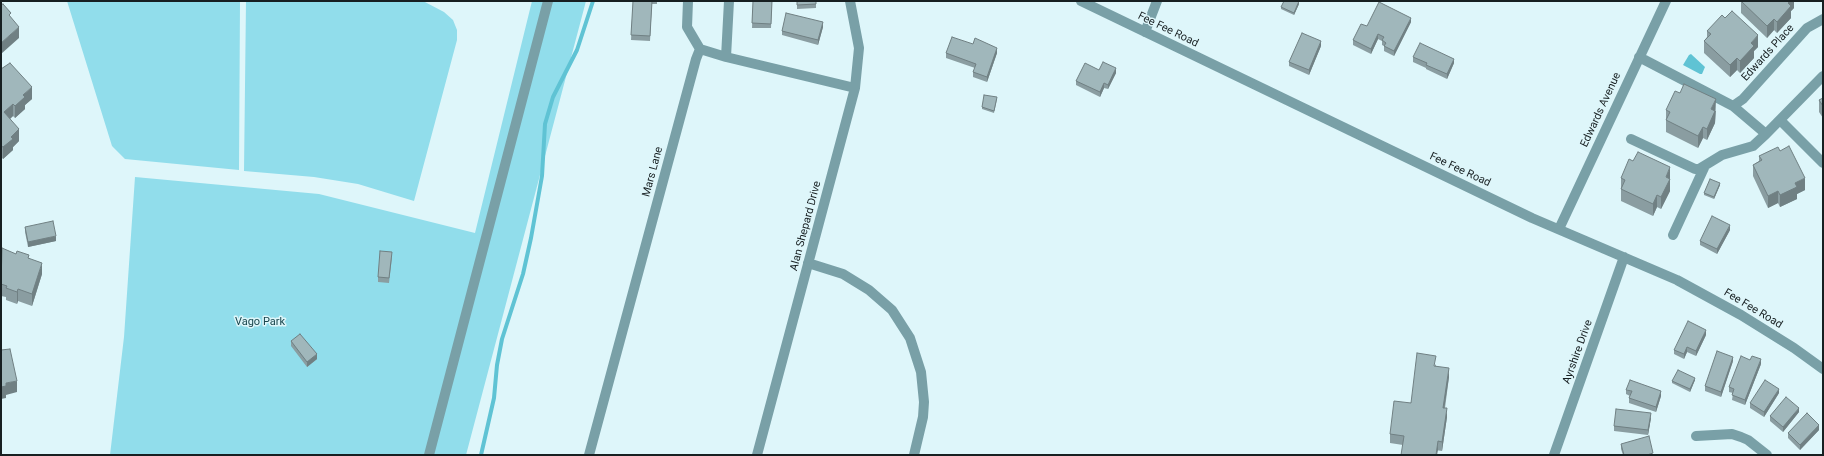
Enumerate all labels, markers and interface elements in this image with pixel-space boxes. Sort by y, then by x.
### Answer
street label: Fee Fee Road [1135,10,1201,50]
street label: Edwards Place [1739,22,1797,84]
street label: Edwards Avenue [1578,71,1624,149]
street label: Mars Lane [640,145,666,199]
street label: Fee Fee Road [1427,150,1493,190]
street label: Alan Shepard Drive [788,180,824,272]
street label: Fee Fee Road [1721,286,1785,332]
park label: Vago Park [235,315,285,329]
street label: Ayrshire Drive [1560,318,1596,386]

